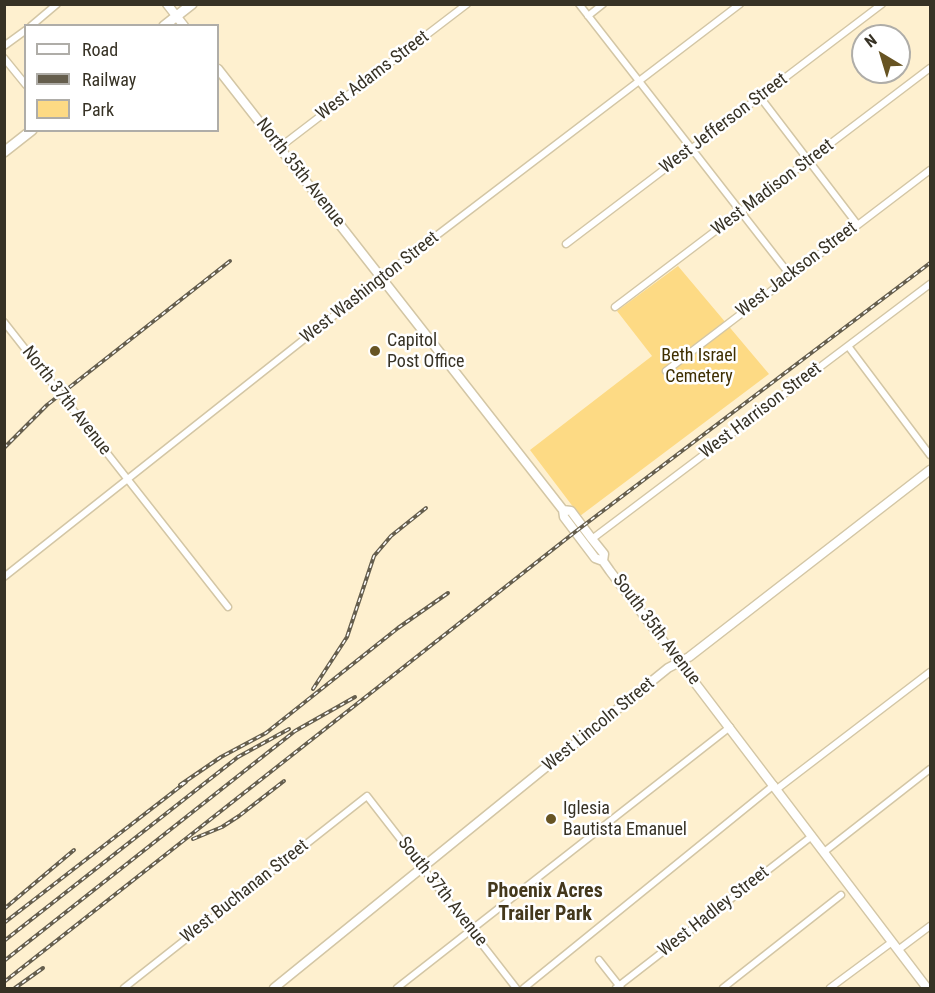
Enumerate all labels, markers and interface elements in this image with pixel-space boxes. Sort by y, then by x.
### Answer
legend [24,24,219,132]
north arrow [851,24,911,84]
street label: West Adams Street [312,27,434,125]
text: N [861,31,881,52]
text: Road [82,39,118,60]
text: Railway [82,69,136,90]
street label: West Jefferson Street [656,69,792,179]
text: Park [82,99,114,120]
street label: North 35th Avenue [251,114,349,232]
street label: West Madison Street [708,135,838,241]
street label: West Jackson Street [732,218,862,322]
street label: West Washington Street [297,227,443,349]
place label: Capitol Post Office [387,330,465,372]
street label: North 37th Avenue [17,342,115,460]
marker: Capitol Post Office [368,344,382,358]
park label: Beth Israel Cemetery [661,345,737,388]
street label: West Harrison Street [696,358,826,464]
street label: South 35th Avenue [607,570,705,690]
street label: West Lincoln Street [539,673,659,777]
place label: Iglesia Bautista Emanuel [563,798,687,840]
marker: Iglesia Bautista Emanuel [544,812,558,826]
street label: South 37th Avenue [393,833,491,951]
street label: West Buchanan Street [177,835,313,949]
street label: West Hadley Street [654,862,774,962]
district label: Phoenix Acres Trailer Park [487,880,603,927]

